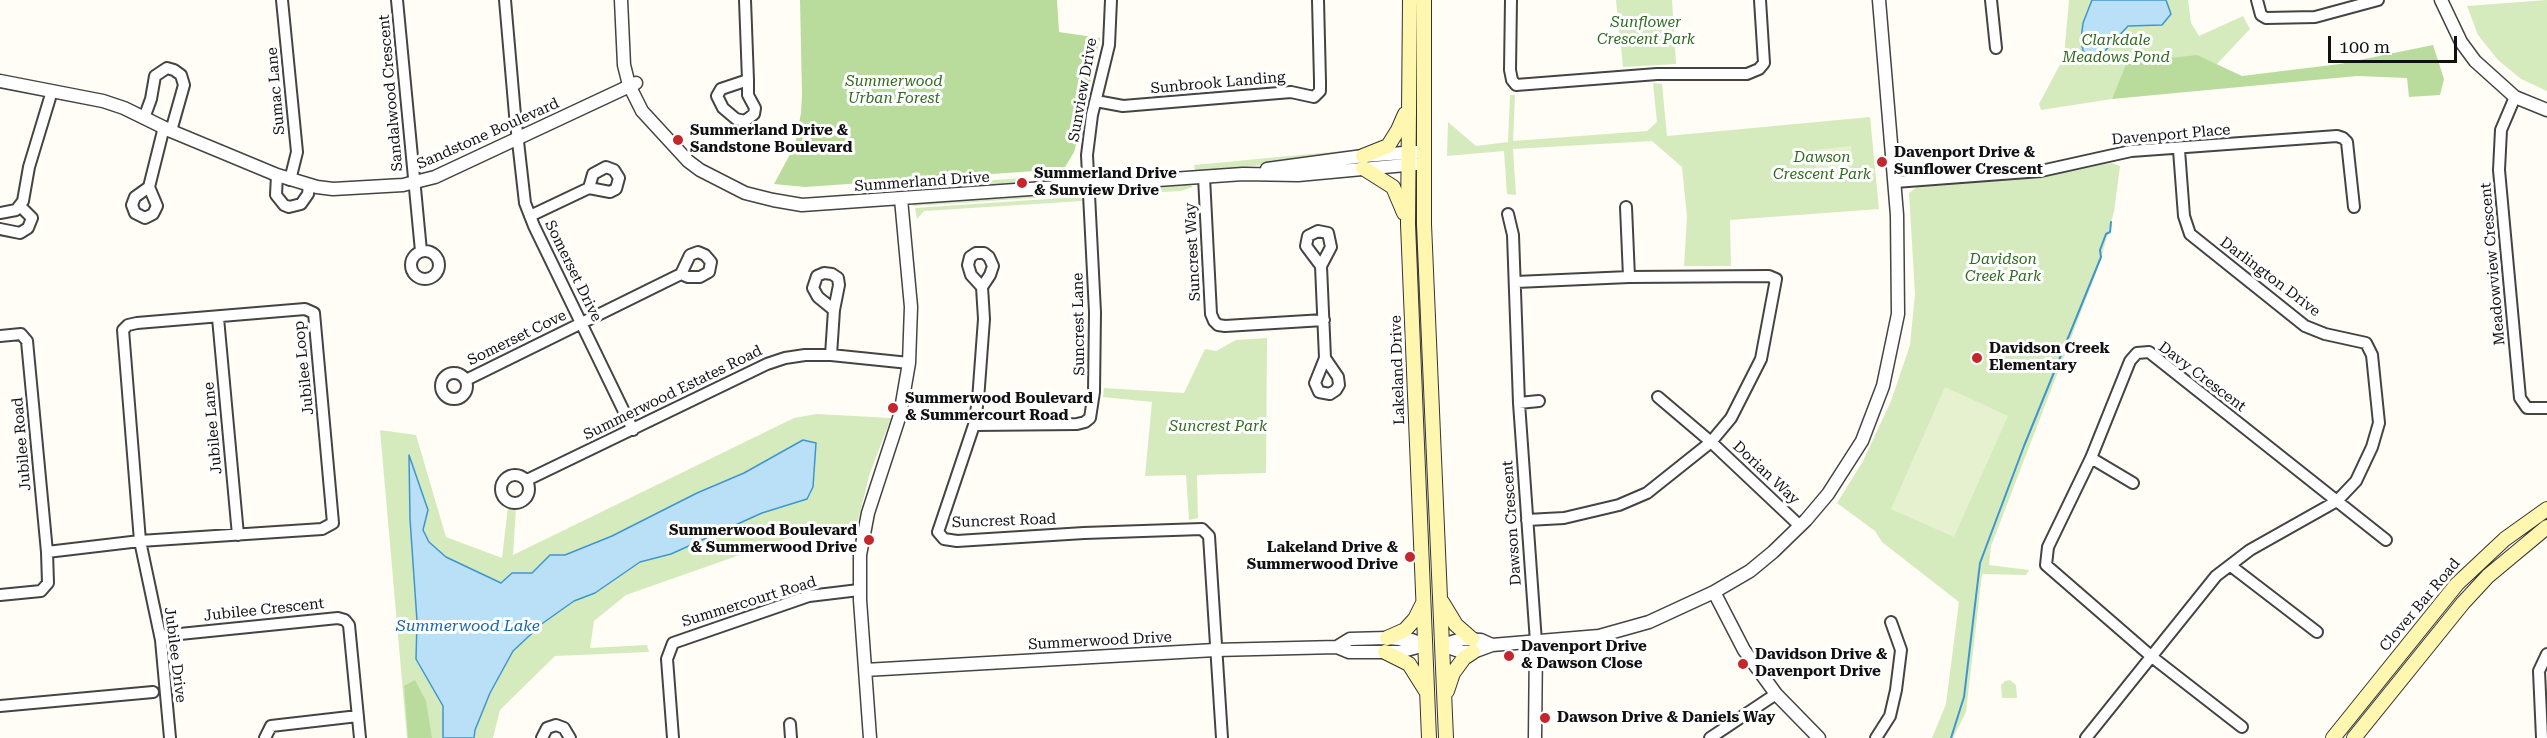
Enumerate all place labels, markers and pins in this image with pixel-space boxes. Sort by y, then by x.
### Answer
place label: Summerland Drive & Sandstone Boulevard [690,122,852,157]
marker: Summerland Drive & Sandstone Boulevard [671,133,685,147]
place label: Davenport Drive & Sunflower Crescent [1894,144,2043,179]
marker: Davenport Drive & Sunflower Crescent [1875,155,1889,169]
place label: Summerland Drive & Sunview Drive [1034,165,1177,200]
marker: Summerland Drive & Sunview Drive [1015,176,1029,190]
place label: Davidson Creek Elementary [1989,340,2110,375]
marker: Davidson Creek Elementary [1970,351,1984,365]
place label: Summerwood Boulevard & Summercourt Road [905,390,1093,425]
marker: Summerwood Boulevard & Summercourt Road [886,401,900,415]
place label: Summerwood Boulevard & Summerwood Drive [669,522,857,557]
marker: Summerwood Boulevard & Summerwood Drive [862,533,876,547]
place label: Lakeland Drive & Summerwood Drive [1247,539,1398,574]
marker: Lakeland Drive & Summerwood Drive [1403,550,1417,564]
place label: Davenport Drive & Dawson Close [1521,638,1647,673]
place label: Davidson Drive & Davenport Drive [1755,646,1887,681]
marker: Davenport Drive & Dawson Close [1502,649,1516,663]
marker: Davidson Drive & Davenport Drive [1736,657,1750,671]
place label: Dawson Drive & Daniels Way [1557,709,1775,727]
marker: Dawson Drive & Daniels Way [1538,711,1552,725]

